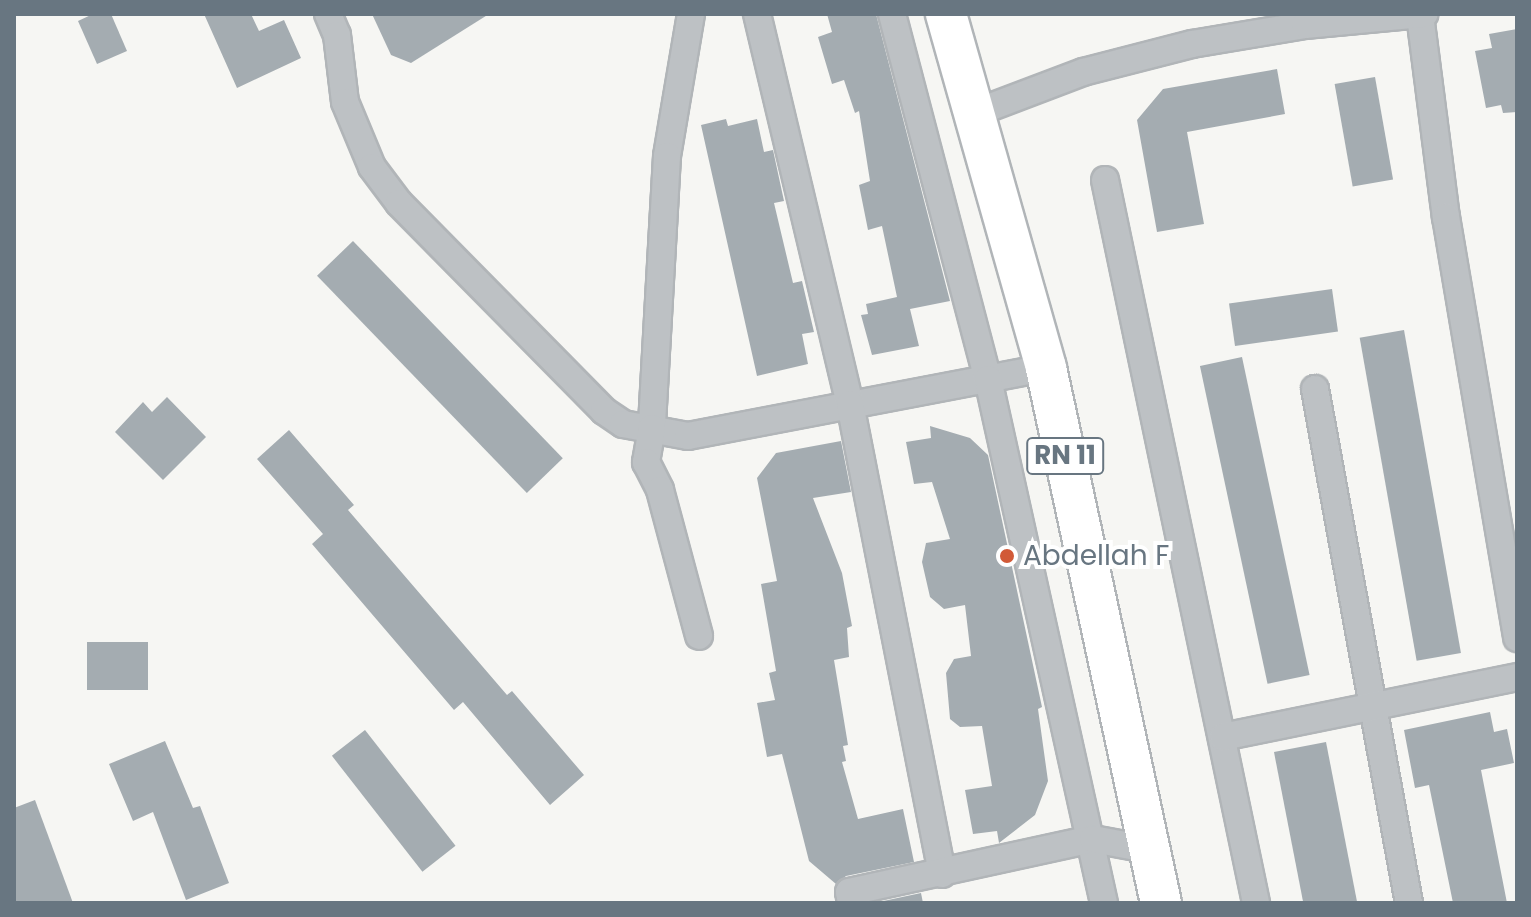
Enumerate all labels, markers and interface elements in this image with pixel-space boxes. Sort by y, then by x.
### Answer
road number: RN 11 [1025,434,1105,478]
place label: Abdellah F [1023,539,1169,573]
marker: Abdellah F [998,547,1016,565]

